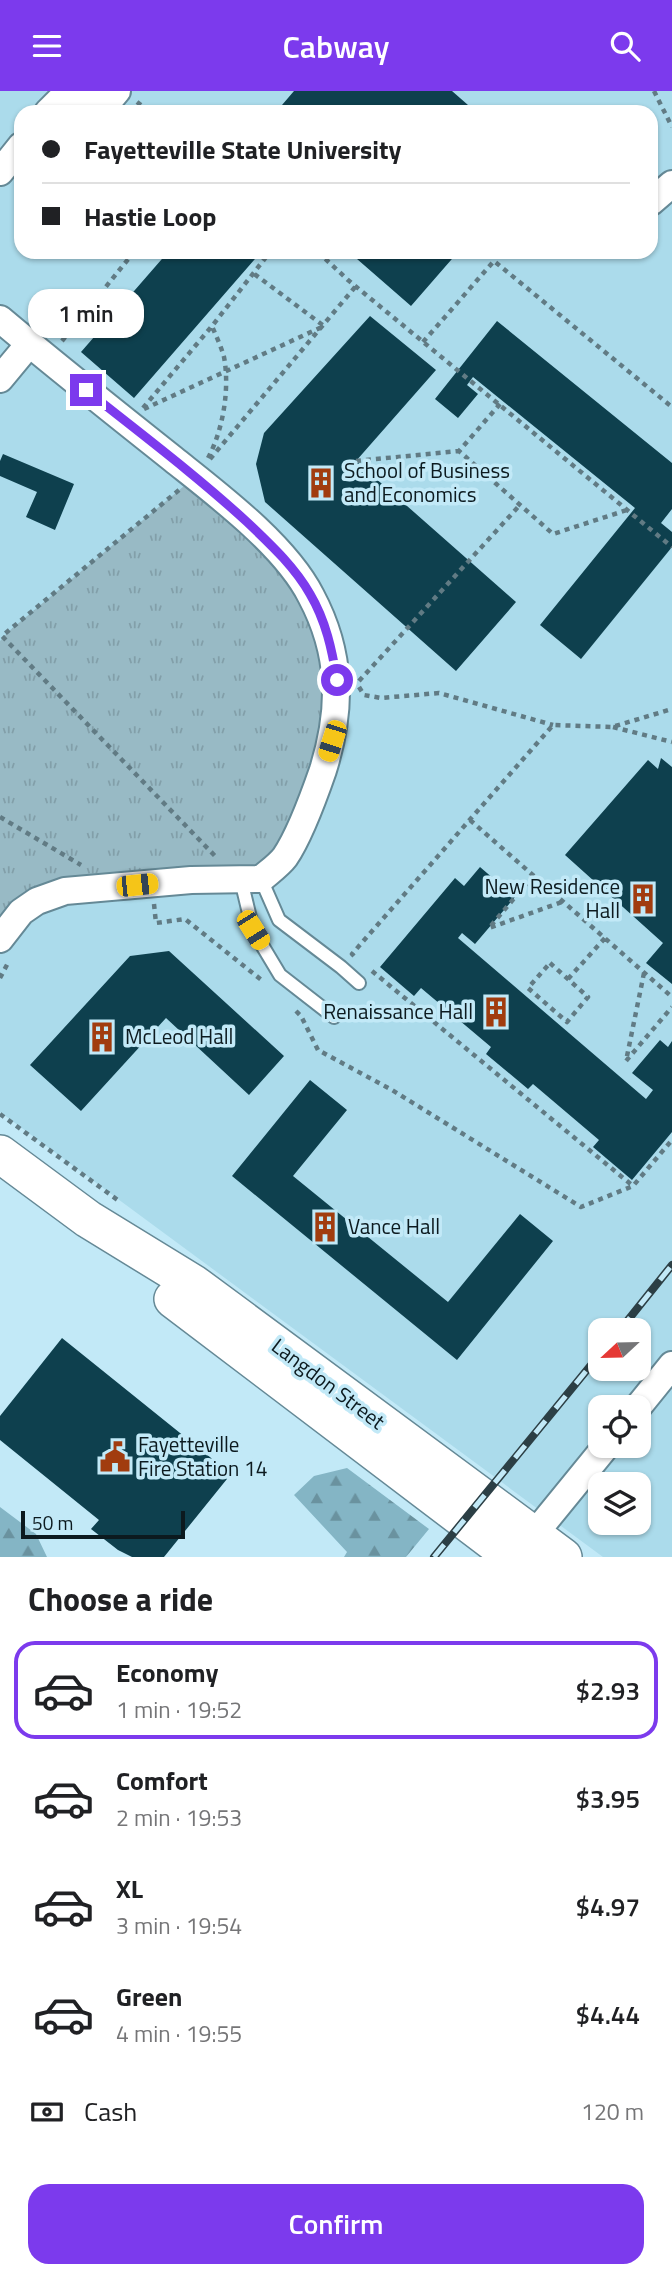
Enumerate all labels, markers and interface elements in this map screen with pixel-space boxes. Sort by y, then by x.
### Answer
text: Cabway [282,22,390,70]
icon: menu [28,27,66,65]
icon: search [606,27,644,65]
text: Fayetteville State University [84,130,402,169]
text: Hastie Loop [84,197,216,236]
callout: 1 min [28,289,144,337]
text: 1 min [58,296,114,331]
route end [70,374,102,406]
place label: School of Business and Economics [344,454,510,510]
building icon: School of Business and Economics [304,466,338,500]
route start [321,664,353,696]
car [316,718,349,764]
place label: New Residence Hall [484,870,620,926]
car [116,872,159,898]
building icon: New Residence Hall [626,882,660,916]
car [233,907,274,953]
place label: Renaissance Hall [323,995,473,1027]
building icon: Renaissance Hall [479,995,513,1029]
building icon: McLeod Hall [85,1020,119,1054]
place label: McLeod Hall [125,1020,233,1052]
building icon: Vance Hall [308,1210,342,1244]
place label: Vance Hall [348,1210,440,1242]
north arrow [588,1318,651,1381]
map controls [588,1318,651,1535]
street label: Langdon Street [265,1330,393,1437]
button: locate [588,1395,651,1458]
place label: Fayetteville Fire Station 14 [138,1428,268,1484]
public building icon: Fayetteville Fire Station 14 [98,1440,132,1474]
button: layers [588,1472,651,1535]
scale bar [21,1508,186,1540]
text: 50 m [32,1508,73,1537]
text: Choose a ride [28,1575,213,1623]
text: Economy [116,1653,218,1692]
icon: car [32,1659,95,1722]
text: $2.93 [576,1671,640,1710]
text: 1 min · 19:52 [116,1692,242,1727]
text: Comfort [116,1761,208,1800]
icon: car [32,1767,95,1830]
text: $3.95 [576,1779,640,1818]
text: 2 min · 19:53 [116,1800,242,1835]
text: XL [116,1869,143,1908]
icon: car [32,1875,95,1938]
text: $4.97 [576,1887,640,1926]
text: 3 min · 19:54 [116,1908,242,1943]
text: Green [116,1977,182,2016]
icon: car [32,1983,95,2046]
text: $4.44 [576,1995,640,2034]
text: 4 min · 19:55 [116,2016,242,2051]
text: Cash [84,2092,137,2131]
icon: cash [28,2093,66,2131]
text: 120 m [581,2094,644,2129]
button: Confirm [28,2184,644,2264]

